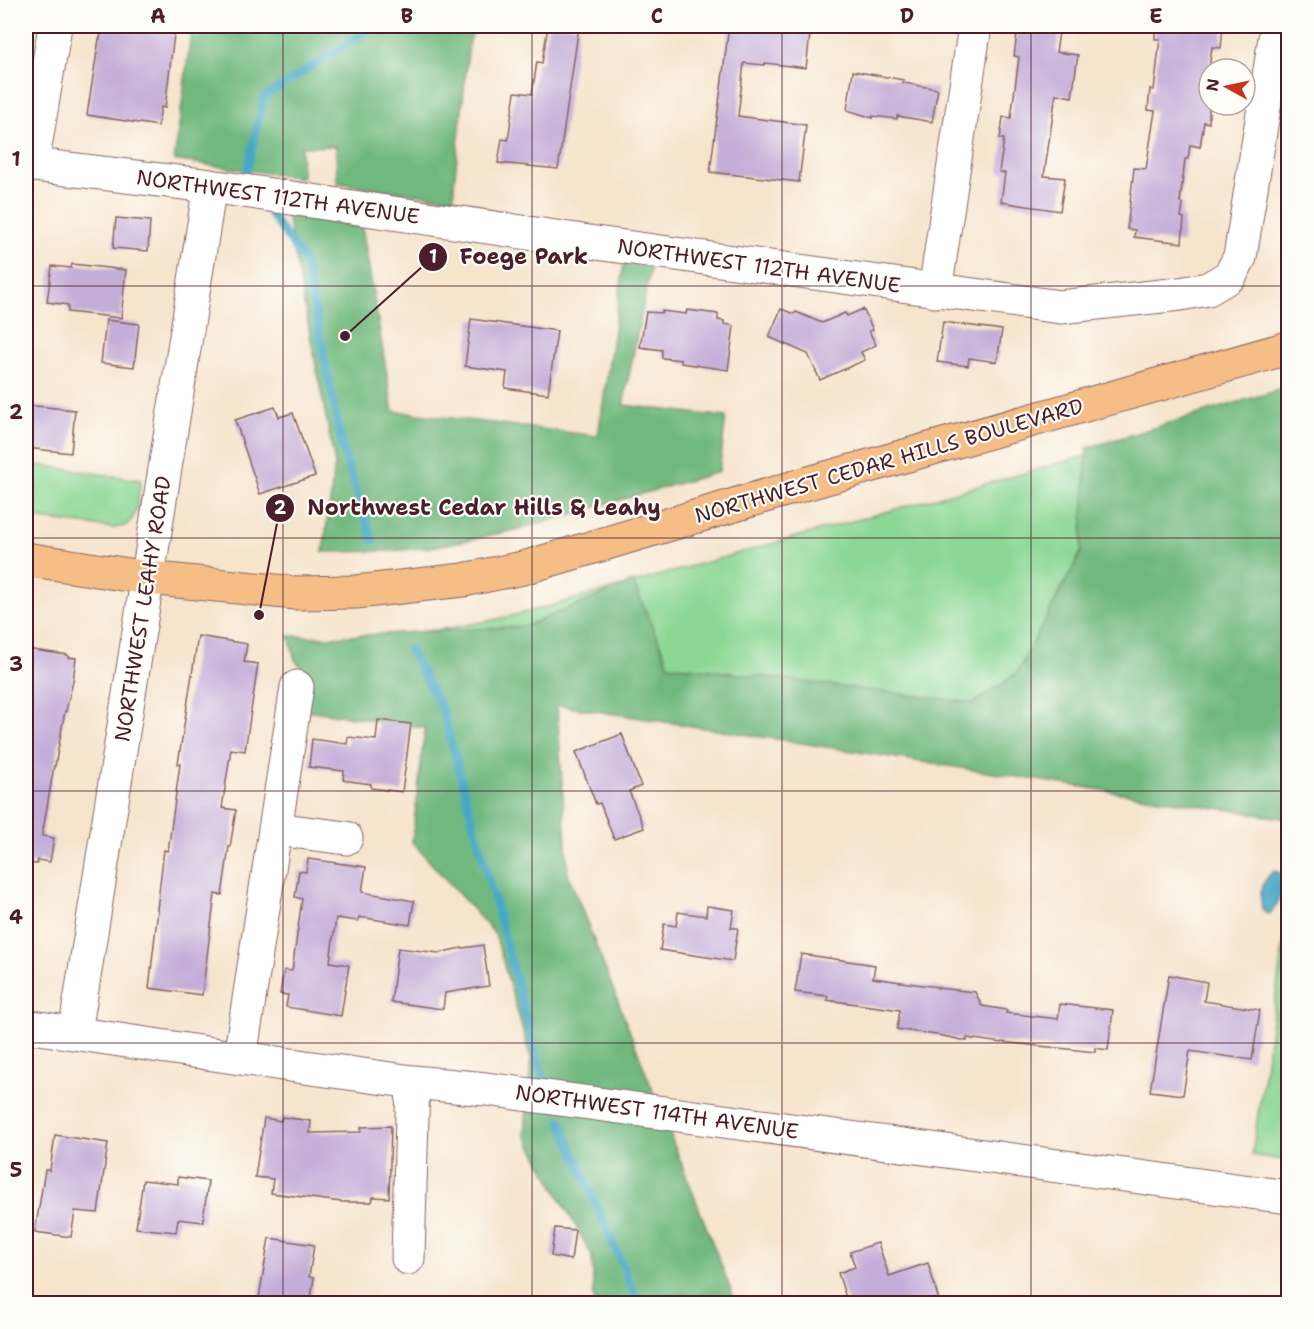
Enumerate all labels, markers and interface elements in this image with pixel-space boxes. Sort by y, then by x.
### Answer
text: A [150,3,166,29]
text: B [401,3,413,29]
text: C [651,3,663,29]
text: D [900,3,914,29]
text: E [1149,3,1163,29]
north arrow [1197,57,1257,117]
text: N [1201,77,1224,93]
text: 1 [11,146,21,172]
street label: NORTHWEST 112TH AVENUE [135,163,421,231]
street label: NORTHWEST 112TH AVENUE [616,232,902,300]
callout: Foege Park [418,237,600,277]
text: Foege Park [460,242,588,271]
text: 1 [429,245,437,269]
street label: NORTHWEST CEDAR HILLS BOULEVARD [691,392,1087,530]
text: 2 [9,399,23,425]
street label: NORTHWEST LEAHY ROAD [108,474,178,744]
callout: Northwest Cedar Hills & Leahy [265,488,672,528]
text: Northwest Cedar Hills & Leahy [307,493,661,522]
text: 2 [274,496,287,520]
text: 3 [9,651,23,677]
text: 4 [9,904,23,930]
street label: NORTHWEST 114TH AVENUE [514,1078,800,1146]
text: 5 [10,1157,22,1183]

